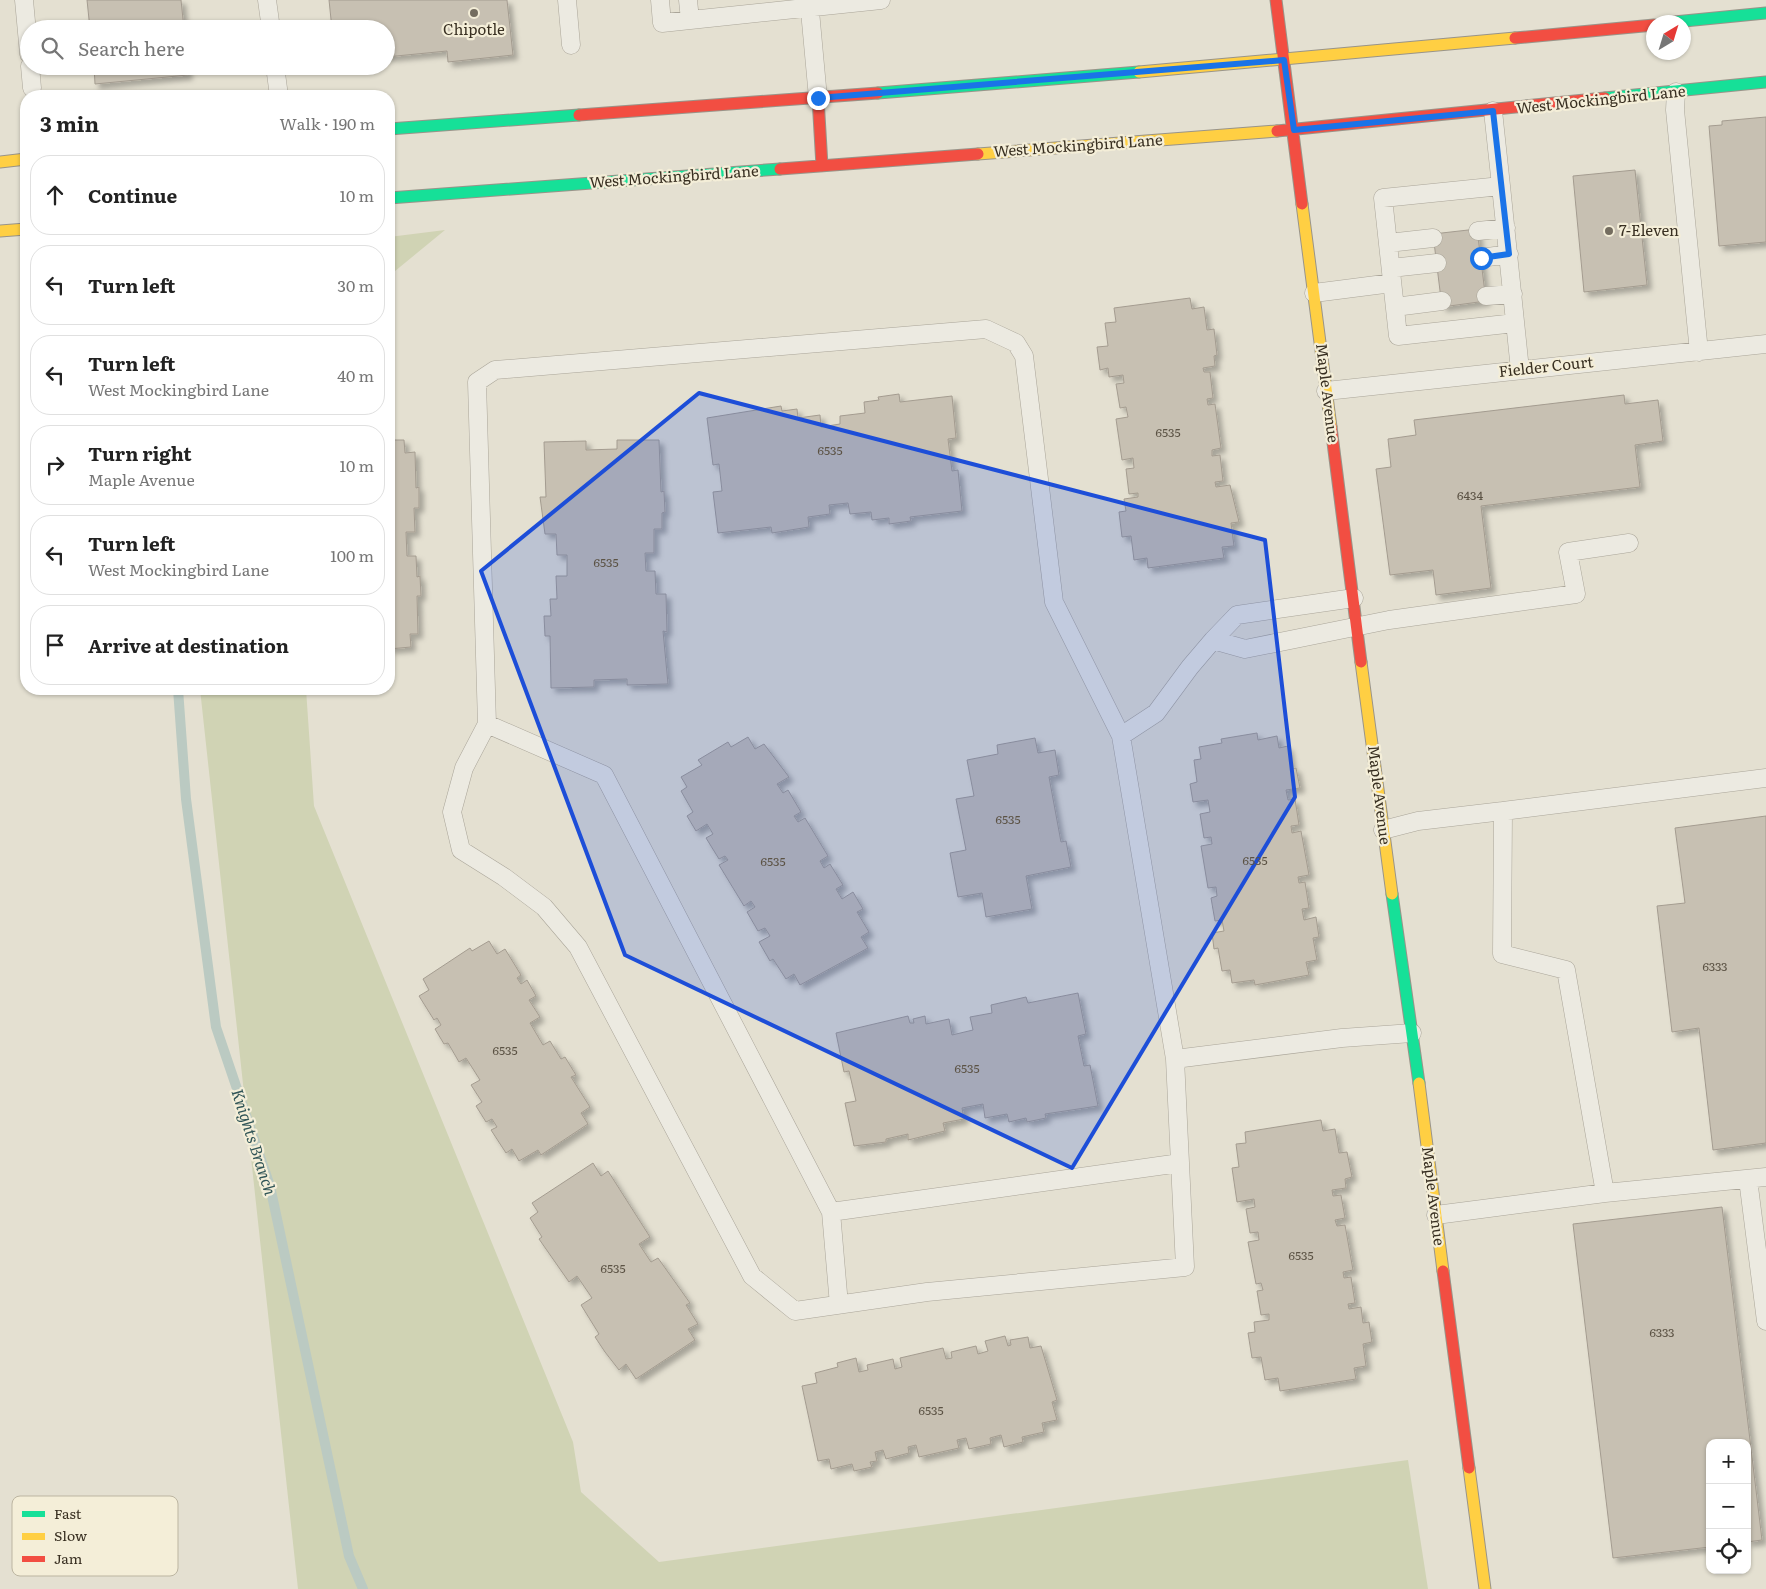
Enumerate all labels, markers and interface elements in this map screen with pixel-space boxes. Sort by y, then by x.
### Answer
marker: Chipotle [468,7,480,19]
north arrow [1646,15,1691,60]
place label: Chipotle [443,17,505,40]
search box [20,20,395,75]
icon: search [38,34,66,62]
text: Search here [78,34,185,62]
street label: West Mockingbird Lane [1515,78,1687,119]
route end [807,87,830,110]
text: 3 min [40,107,99,138]
text: Walk · 190 m [279,111,375,135]
street label: West Mockingbird Lane [992,127,1164,162]
street label: West Mockingbird Lane [588,158,760,193]
icon: ahead [41,181,69,209]
text: Continue [88,181,177,209]
text: 10 m [340,183,374,207]
place label: 7-Eleven [1619,218,1679,241]
marker: 7-Eleven [1603,225,1615,237]
route start [1470,247,1493,270]
icon: left [41,271,69,299]
text: Turn left [88,271,175,299]
text: 30 m [337,273,374,297]
street label: Maple Avenue [1311,342,1346,444]
text: Turn left [88,349,175,377]
street label: Fielder Court [1497,349,1594,382]
icon: left [41,361,69,389]
text: 40 m [337,363,374,387]
text: West Mockingbird Lane [88,377,269,401]
house number: 6535 [1155,423,1181,441]
text: Turn right [88,439,192,467]
house number: 6535 [817,441,843,459]
icon: right [41,451,69,479]
text: 10 m [340,453,374,477]
text: Maple Avenue [88,467,195,491]
house number: 6434 [1457,486,1483,504]
text: Turn left [88,529,175,557]
icon: left [41,541,69,569]
text: 100 m [330,543,374,567]
house number: 6535 [593,553,619,571]
text: West Mockingbird Lane [88,557,269,581]
icon: arrive [41,631,69,659]
text: Arrive at destination [88,631,289,659]
street label: Maple Avenue [1363,744,1398,846]
house number: 6535 [995,810,1021,828]
house number: 6535 [1242,851,1268,869]
house number: 6535 [760,852,786,870]
house number: 6333 [1702,957,1728,975]
house number: 6535 [492,1041,518,1059]
house number: 6535 [954,1059,980,1077]
water label: Knights Branch [226,1085,284,1199]
street label: Maple Avenue [1417,1145,1452,1247]
house number: 6535 [1288,1246,1314,1264]
house number: 6535 [600,1259,626,1277]
house number: 6333 [1649,1323,1675,1341]
house number: 6535 [918,1401,944,1419]
map controls [1706,1439,1751,1574]
button: + [1706,1439,1751,1484]
button: − [1706,1484,1751,1529]
legend [12,1496,178,1576]
text: Fast [54,1503,82,1523]
text: Slow [54,1525,87,1545]
button: locate [1706,1529,1751,1574]
text: Jam [54,1548,83,1568]

